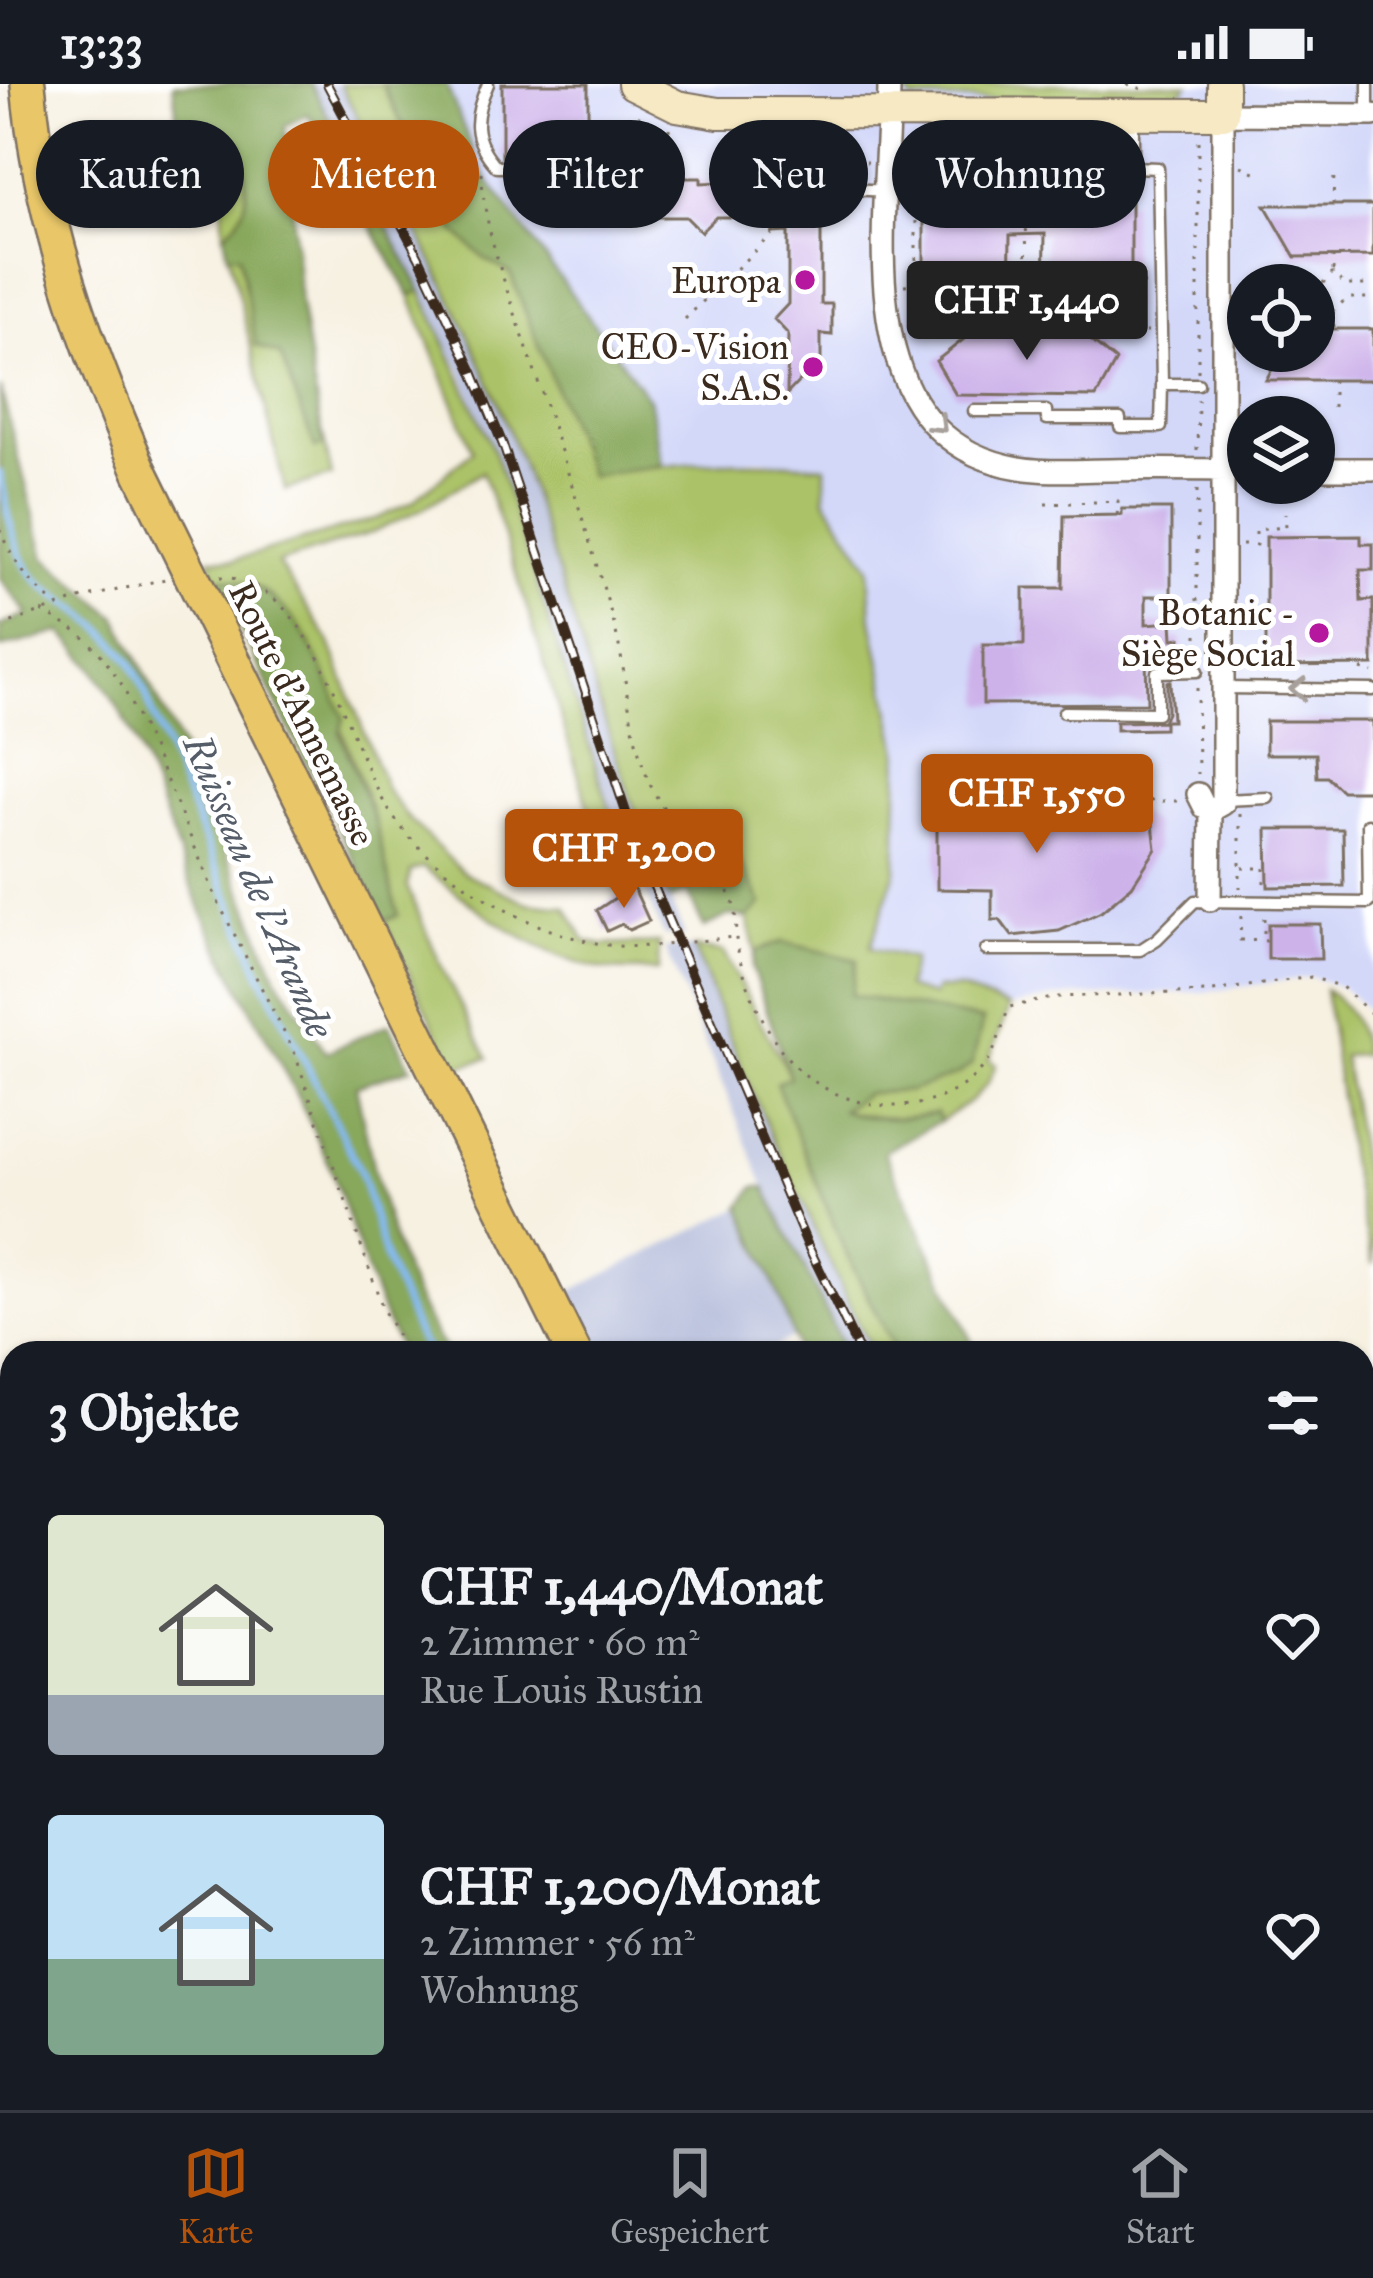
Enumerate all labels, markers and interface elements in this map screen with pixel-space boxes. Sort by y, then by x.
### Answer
text: 13:33 [60,15,143,70]
chip: Kaufen [36,120,244,228]
chip: Mieten [268,120,479,228]
chip: Filter [503,120,685,228]
chip: Neu [709,120,868,228]
chip: Wohnung [892,120,1146,228]
place label: Europa [671,259,782,303]
pin: CHF 1,440 [890,261,1164,363]
map controls [1227,264,1335,504]
button: locate [1227,264,1335,372]
marker: Europa [792,267,818,293]
text: CHF 1,440 [934,276,1120,324]
place label: CEO-Vision S.A.S. [601,325,789,410]
marker: CEO-Vision S.A.S. [800,354,826,380]
button: layers [1227,396,1335,504]
one-way arrow [925,411,947,433]
street label: Route d'Annemasse [219,574,385,853]
place label: Botanic - Siège Social [1121,591,1295,676]
marker: Botanic - Siège Social [1306,620,1332,646]
one-way arrow [1288,676,1306,702]
water label: Ruisseau de l'Arande [172,726,344,1047]
pin: CHF 1,550 [900,754,1174,856]
text: CHF 1,550 [948,769,1126,817]
pin: CHF 1,200 [487,809,761,911]
text: CHF 1,200 [532,824,716,872]
icon: filters [1260,1380,1326,1446]
text: 3 Objekte [48,1382,239,1444]
text: CHF 1,440/Monat [420,1556,823,1618]
icon: home [144,1563,288,1707]
icon: heart [1260,1602,1326,1668]
text: 2 Zimmer · 60 m² [420,1618,699,1666]
text: Rue Louis Rustin [420,1666,703,1714]
text: CHF 1,200/Monat [420,1856,820,1918]
icon: home [144,1863,288,2007]
icon: heart [1260,1902,1326,1968]
text: 2 Zimmer · 56 m² [420,1918,695,1966]
text: Wohnung [420,1966,578,2014]
tab: Karte [178,2140,254,2252]
tab: Gespeichert [610,2140,769,2252]
tab: Start [1126,2140,1195,2252]

